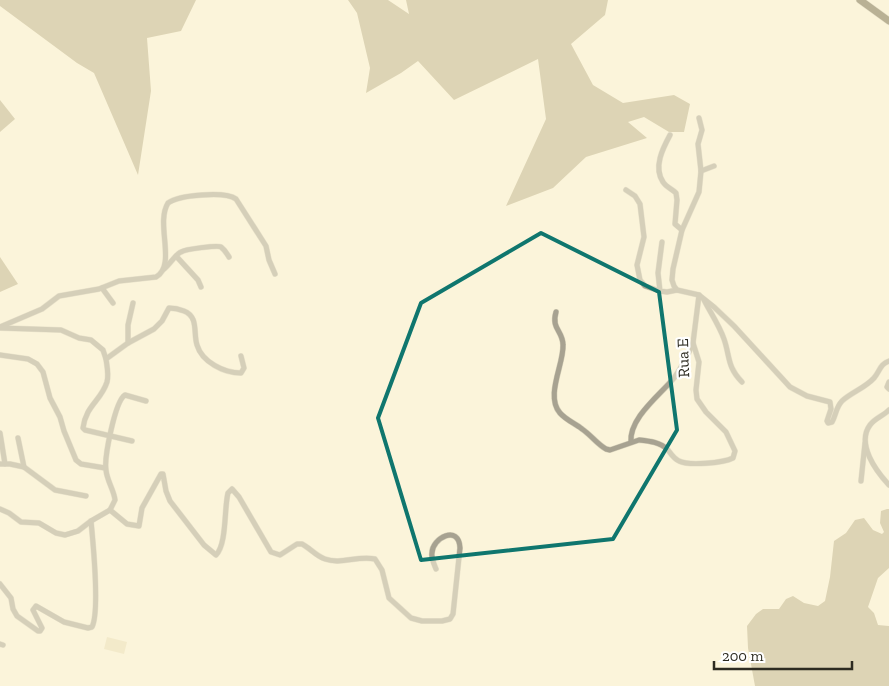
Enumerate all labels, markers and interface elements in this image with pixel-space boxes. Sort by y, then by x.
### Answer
street label: Rua E [673,338,693,378]
scale bar [714,638,852,670]
text: 200 m [722,647,763,665]

